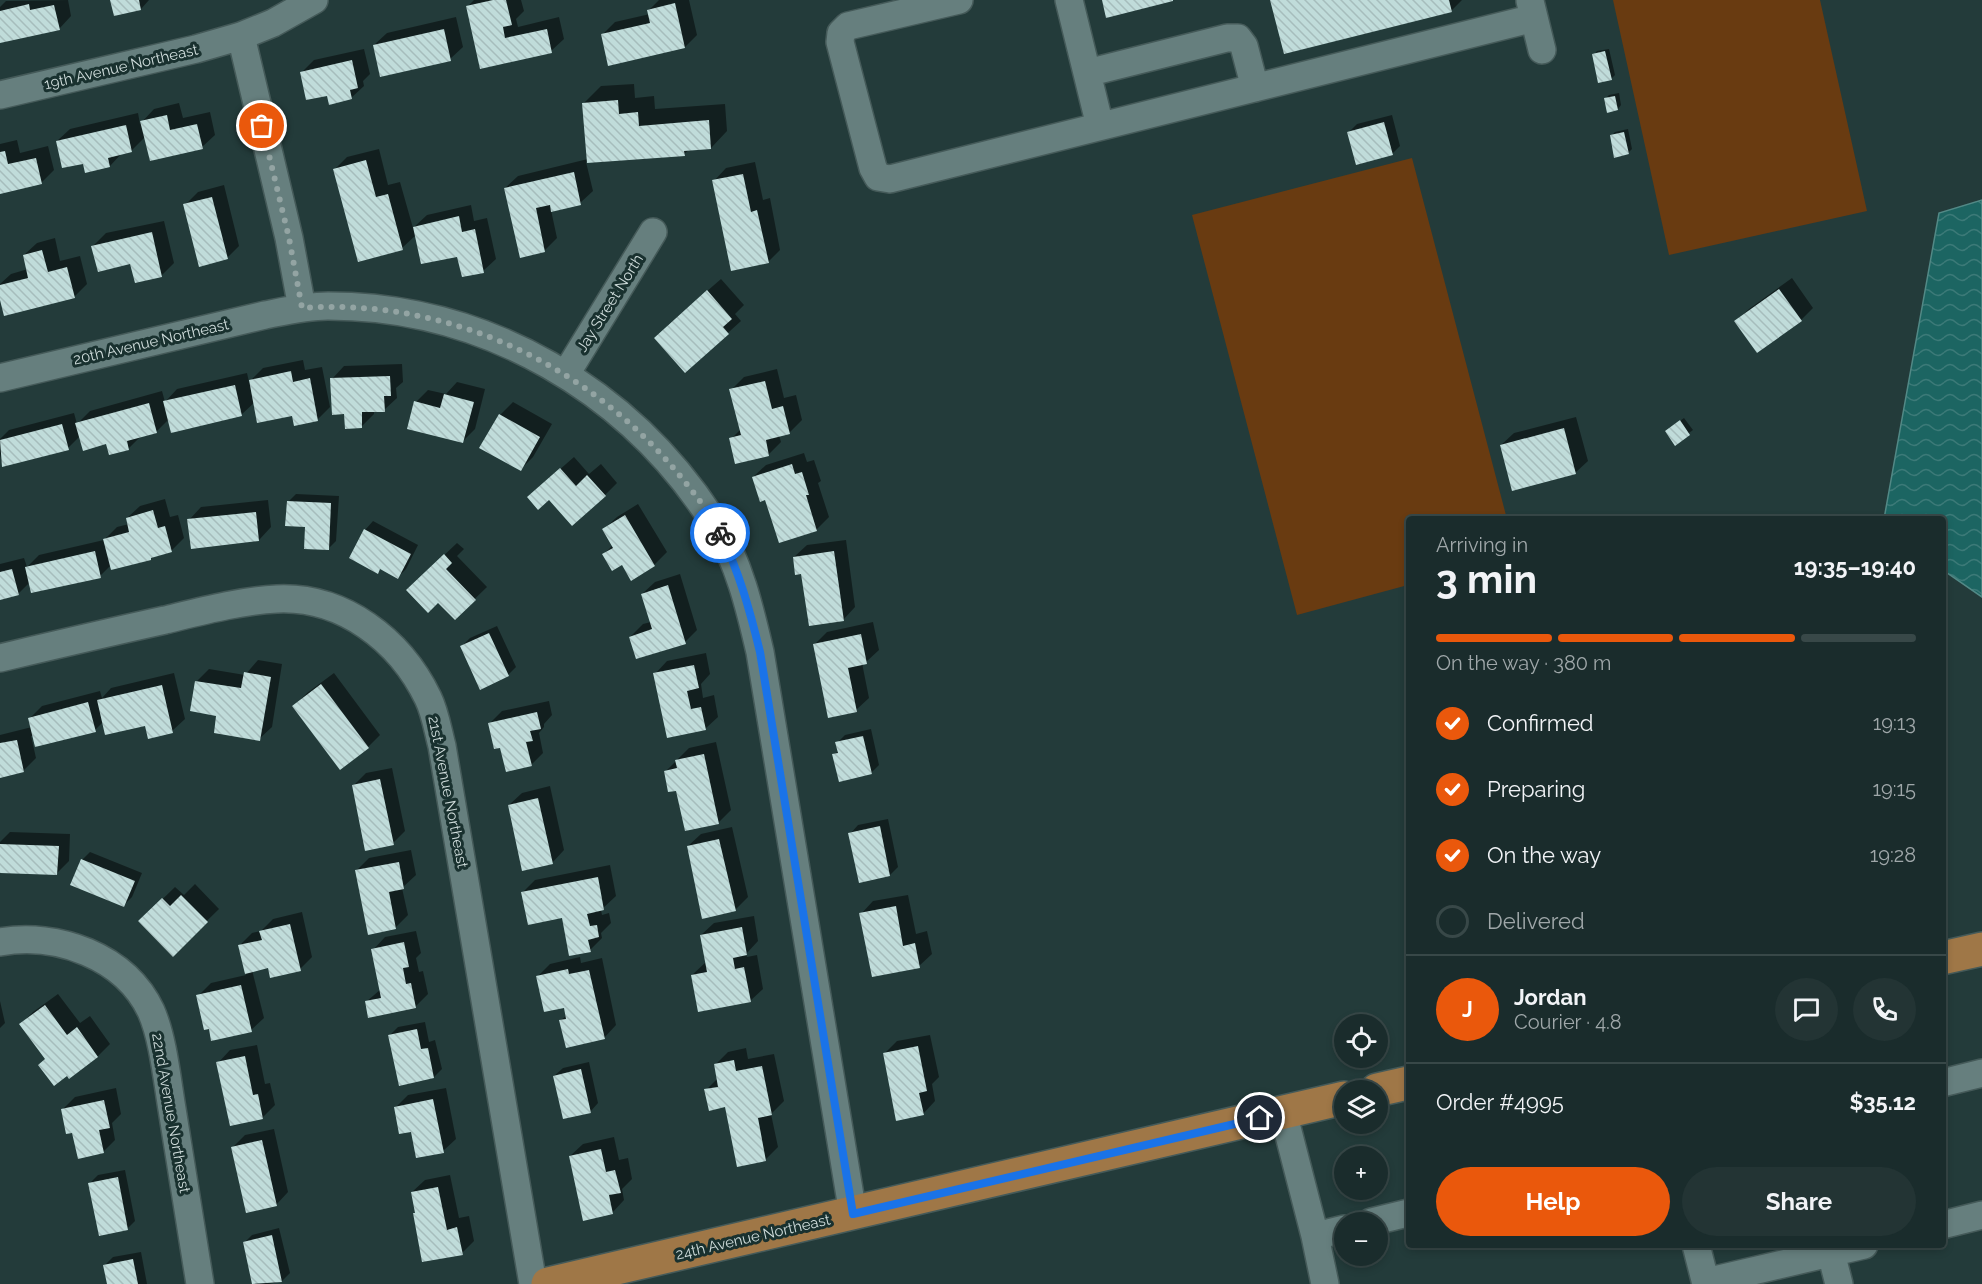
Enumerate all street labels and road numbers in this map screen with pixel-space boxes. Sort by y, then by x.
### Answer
street label: 19th Avenue Northeast [42,41,200,93]
street label: Jay Street North [573,251,647,355]
street label: 20th Avenue Northeast [71,315,231,369]
street label: 21st Avenue Northeast [424,714,472,870]
street label: 22nd Avenue Northeast [148,1032,194,1194]
street label: 24th Avenue Northeast [674,1210,832,1264]

